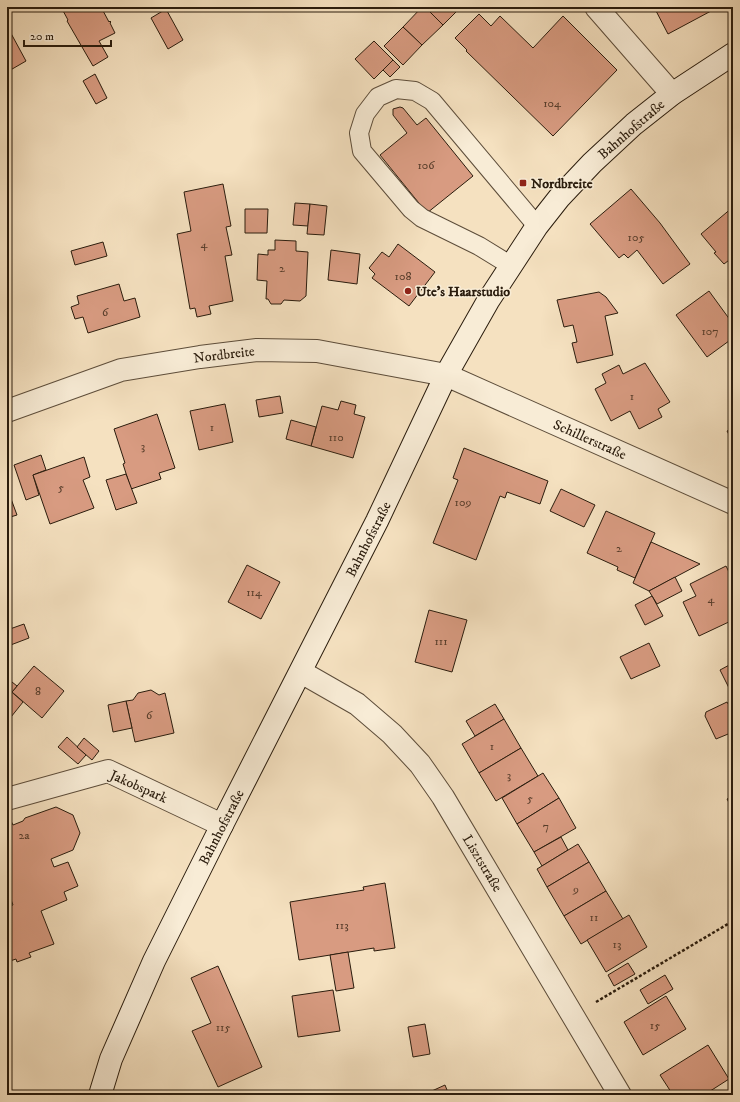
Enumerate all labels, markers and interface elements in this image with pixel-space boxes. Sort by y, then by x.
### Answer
scale bar [24,22,111,48]
text: 20 m [30,29,54,44]
house number: 104 [543,96,562,111]
street label: Bahnhofstraße [595,96,669,164]
house number: 106 [417,158,435,173]
place label: Nordbreite [531,175,593,193]
marker: Nordbreite [518,178,528,188]
house number: 105 [628,230,644,245]
house number: 4 [201,237,209,252]
house number: 2 [279,261,285,276]
house number: 108 [395,269,411,284]
place label: Ute's Haarstudio [416,283,510,301]
marker: Ute's Haarstudio [403,286,413,296]
house number: 6 [102,305,109,320]
house number: 107 [701,324,719,339]
street label: Nordbreite [193,342,256,368]
house number: 1 [630,389,634,404]
street label: Schillerstraße [550,416,629,464]
house number: 1 [210,420,214,435]
house number: 110 [328,430,344,445]
house number: 3 [141,439,145,454]
house number: 5 [58,480,64,495]
house number: 109 [455,495,471,510]
street label: Bahnhofstraße [342,498,396,580]
house number: 2 [616,541,622,556]
house number: 114 [246,585,263,600]
house number: 4 [708,592,716,607]
house number: 111 [434,634,448,649]
house number: 8 [35,684,41,699]
house number: 6 [146,708,153,723]
house number: 1 [490,739,494,754]
street label: Jakobspark [105,765,170,808]
house number: 3 [507,768,511,783]
street label: Bahnhofstraße [195,786,249,868]
house number: 5 [527,791,533,806]
house number: 7 [543,819,549,834]
house number: 2a [19,828,30,843]
street label: Lisztstraße [458,832,506,896]
house number: 9 [572,882,579,897]
house number: 11 [590,910,598,925]
house number: 113 [335,918,349,933]
house number: 13 [613,937,621,952]
house number: 15 [650,1018,660,1033]
house number: 115 [216,1020,230,1035]

